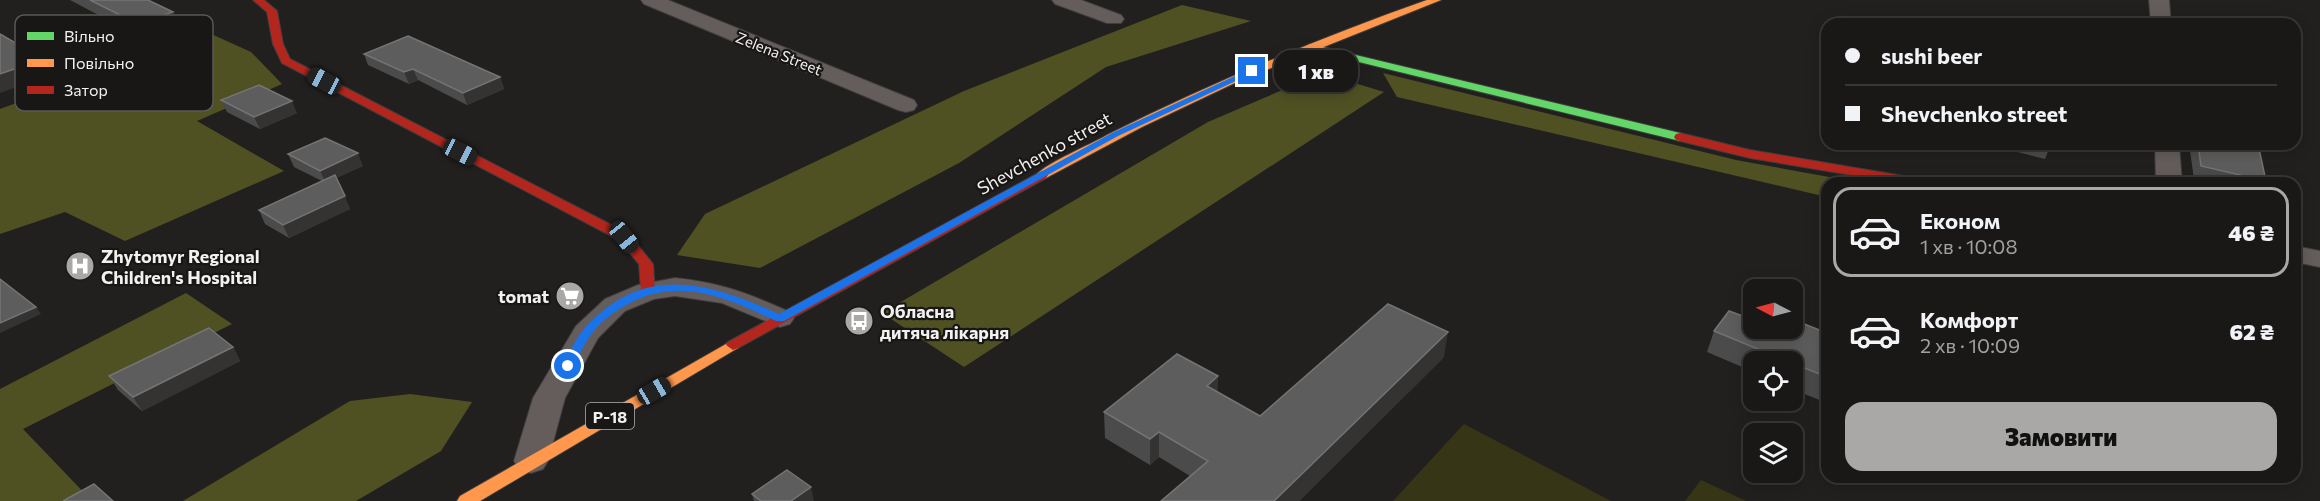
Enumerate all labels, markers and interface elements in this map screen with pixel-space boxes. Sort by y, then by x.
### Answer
legend [15,15,213,111]
text: Вільно [64,26,115,45]
street label: Zelena Street [733,28,825,78]
text: sushi beer [1881,42,1982,69]
callout: 1 хв [1273,50,1357,92]
text: Повільно [64,53,134,72]
route end [1238,57,1265,84]
text: 1 хв [1298,59,1334,83]
car [304,65,344,97]
text: Затор [64,80,108,99]
text: Shevchenko street [1881,100,2067,127]
street label: Shevchenko street [973,107,1115,199]
car [440,136,480,168]
icon: car [1848,205,1902,259]
text: Економ [1920,207,2000,234]
car [606,217,642,257]
text: 46 ₴ [2228,219,2274,246]
text: 1 хв · 10:08 [1920,234,2018,258]
place label: Zhytomyr Regional Children's Hospital [101,245,260,288]
hospital icon: Zhytomyr Regional Children's Hospital [64,250,96,282]
north arrow [1743,279,1803,339]
map controls [1743,279,1803,483]
supermarket icon: tomat [554,280,586,312]
place label: tomat [498,285,549,307]
place label: Обласна дитяча лікарня [880,300,1009,343]
icon: car [1848,304,1902,358]
bus stop icon: Обласна дитяча лікарня [843,305,875,337]
text: Комфорт [1920,306,2018,333]
text: 62 ₴ [2229,318,2274,345]
text: 2 хв · 10:09 [1920,333,2020,357]
button: locate [1743,351,1803,411]
route start [554,352,581,379]
car [634,374,674,408]
button: Замовити [1845,402,2277,471]
road number: Р-18 [586,403,634,429]
button: layers [1743,423,1803,483]

